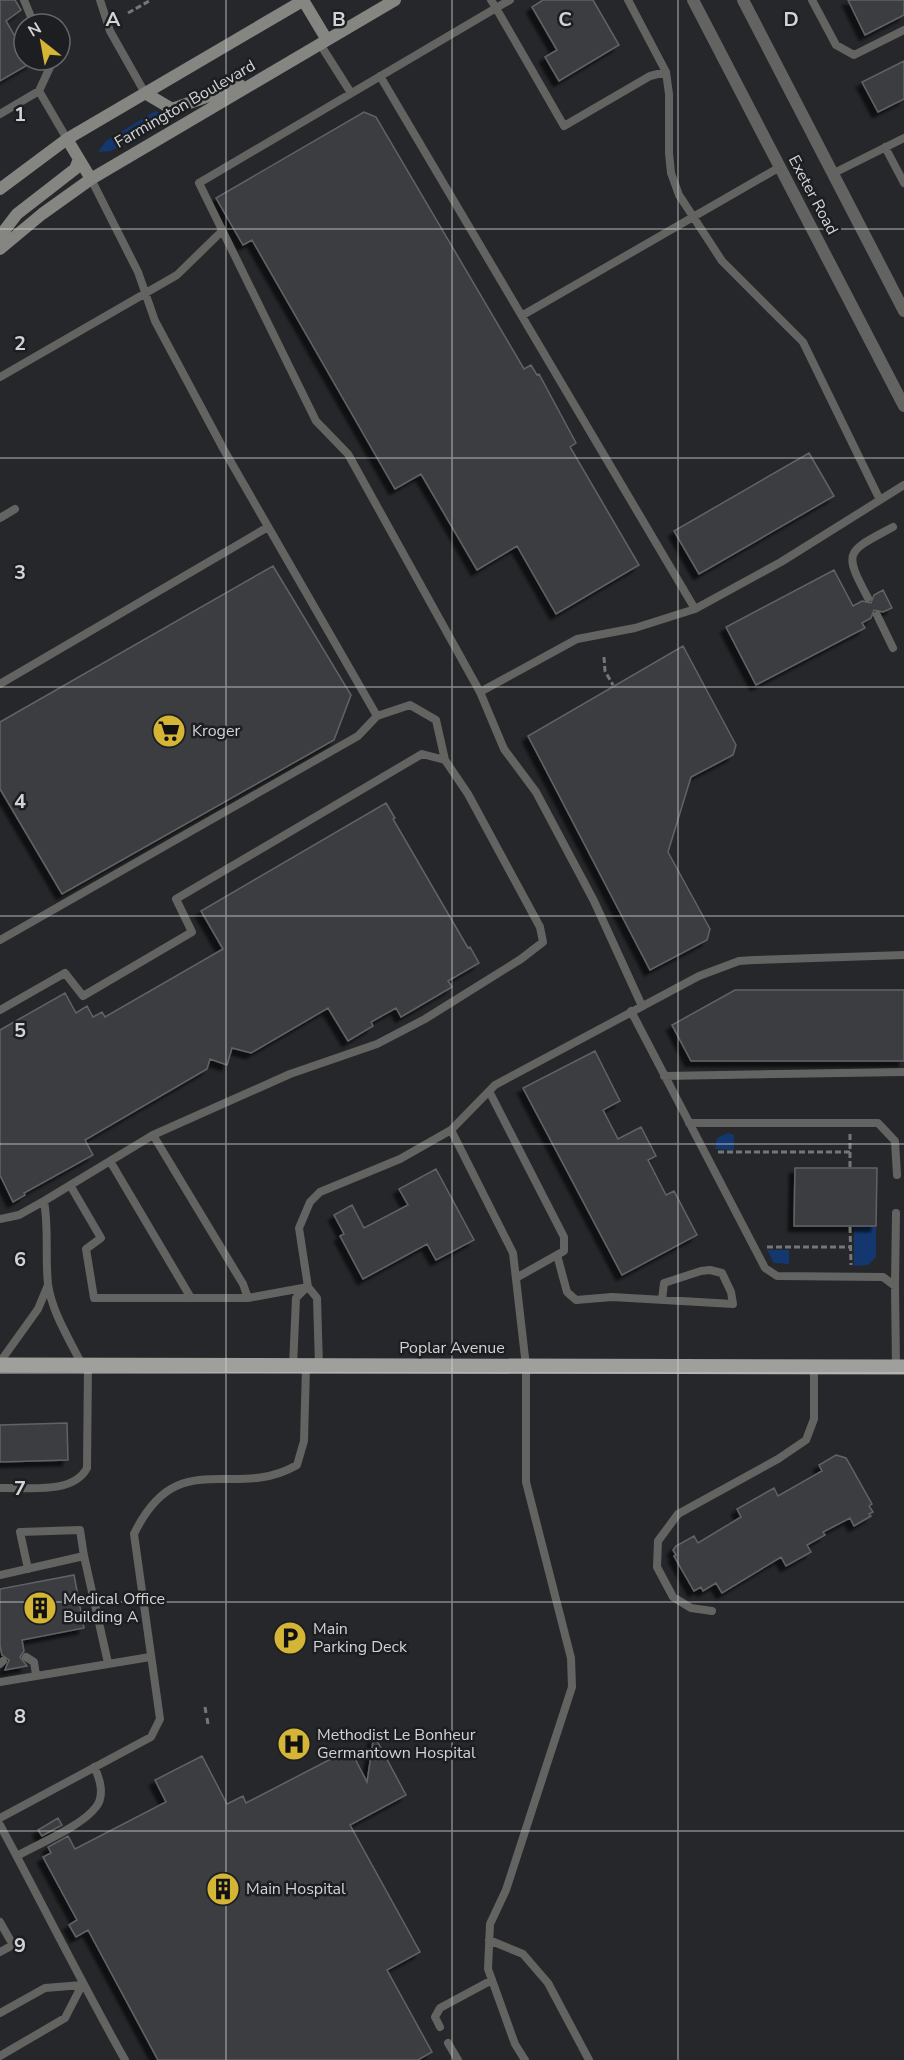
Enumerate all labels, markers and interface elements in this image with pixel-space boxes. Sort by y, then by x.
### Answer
text: A [106,6,121,33]
text: B [332,6,346,33]
text: C [558,6,572,33]
text: D [783,6,799,33]
north arrow [12,12,72,72]
text: N [24,17,46,43]
street label: Farmington Boulevard [110,55,260,153]
text: 1 [14,101,26,128]
street label: Exeter Road [783,151,843,239]
text: 2 [14,330,26,357]
text: 3 [14,559,26,586]
supermarket icon: Kroger [151,713,187,749]
place label: Kroger [192,720,240,742]
text: 4 [14,788,26,815]
text: 5 [14,1017,26,1044]
text: 6 [14,1246,26,1273]
street label: Poplar Avenue [399,1337,505,1359]
text: 7 [14,1475,26,1502]
place label: Medical Office Building A [63,1588,165,1628]
building icon: Medical Office Building A [22,1590,58,1626]
place label: Main Parking Deck [313,1618,408,1658]
parking icon: Main Parking Deck [272,1620,308,1656]
text: 8 [14,1703,26,1730]
place label: Methodist Le Bonheur Germantown Hospital [317,1724,476,1764]
hospital icon: Methodist Le Bonheur Germantown Hospital [276,1726,312,1762]
building icon: Main Hospital [205,1871,241,1907]
place label: Main Hospital [246,1878,346,1900]
text: 9 [14,1932,26,1959]

